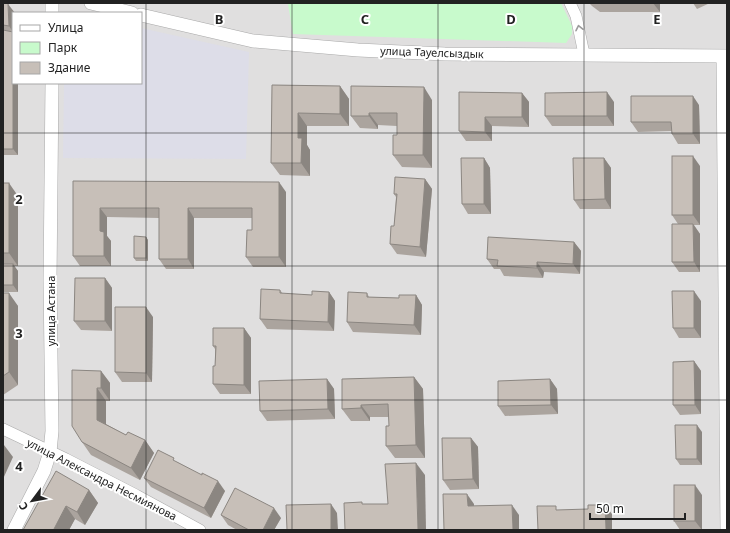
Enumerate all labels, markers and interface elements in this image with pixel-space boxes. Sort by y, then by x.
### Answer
text: B [215,10,223,28]
text: C [361,10,369,28]
text: D [506,10,516,28]
text: E [653,10,661,28]
legend [12,12,142,84]
text: Улица [48,19,83,36]
one-way arrow [575,25,583,31]
text: Парк [48,39,78,56]
street label: улица Тауелсыздык [380,43,484,61]
text: Здание [48,59,91,76]
text: 2 [15,190,23,208]
street label: улица Астана [43,276,58,346]
text: 3 [15,324,23,342]
street label: улица Александра Несмиянова [24,434,180,524]
text: 4 [15,457,23,475]
north arrow [12,481,52,521]
scale bar [590,495,685,521]
text: С [15,500,31,514]
text: 50 m [596,500,624,517]

